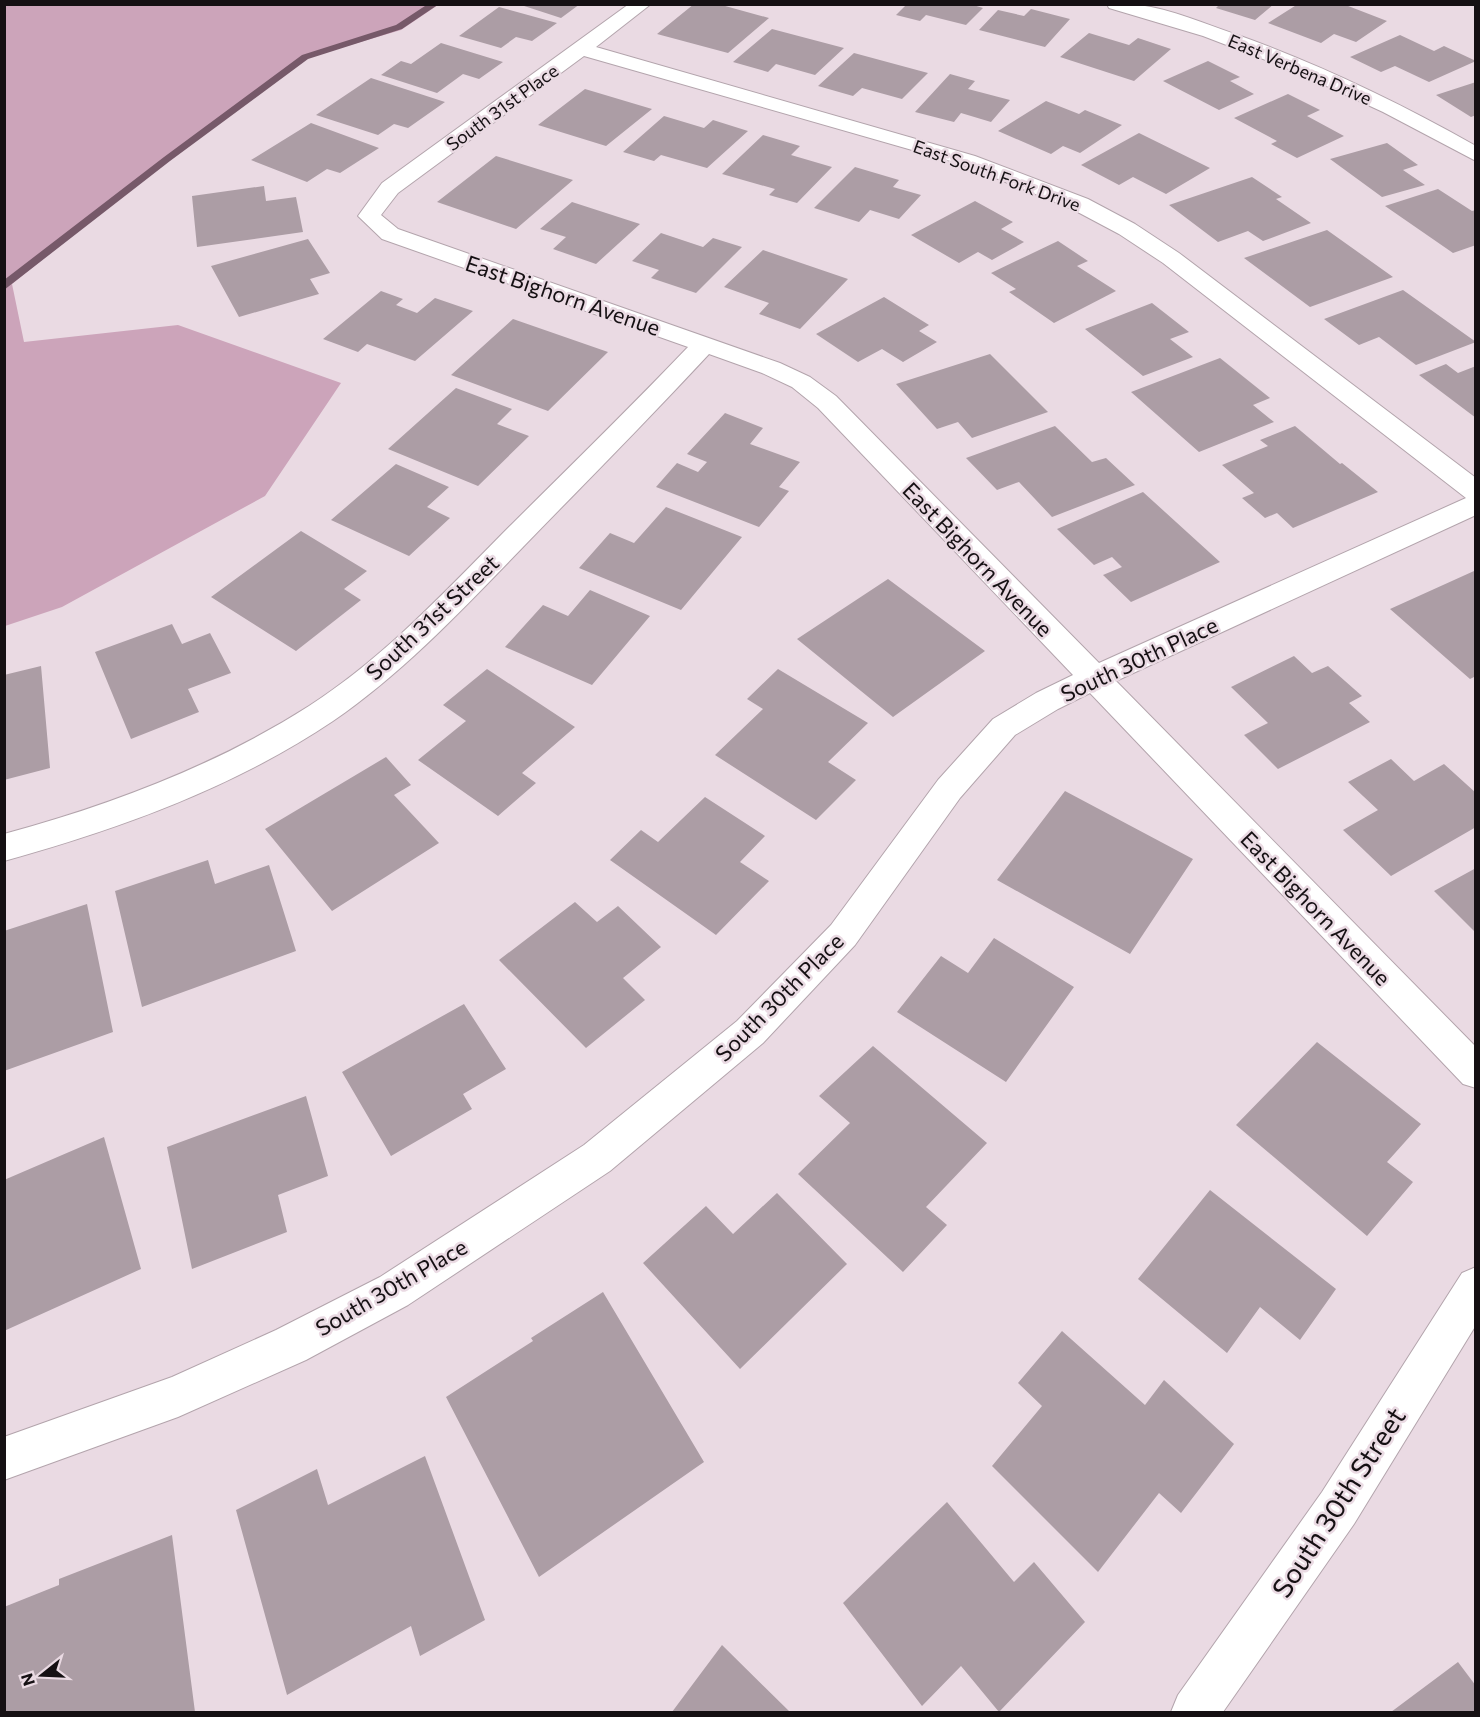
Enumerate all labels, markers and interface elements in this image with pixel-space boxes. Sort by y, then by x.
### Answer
street label: East Verbena Drive [1225,29,1375,109]
street label: South 31st Place [442,59,562,155]
street label: East South Fork Drive [910,135,1084,215]
street label: East Bighorn Avenue [462,249,664,341]
street label: East Bighorn Avenue [897,476,1059,642]
street label: South 31st Street [360,549,504,685]
street label: South 30th Place [1056,611,1222,707]
street label: East Bighorn Avenue [1235,825,1397,991]
street label: South 30th Place [709,927,849,1067]
street label: South 30th Place [311,1233,471,1341]
street label: South 30th Street [1264,1401,1412,1603]
north arrow [12,1645,72,1705]
text: N [16,1671,38,1688]

